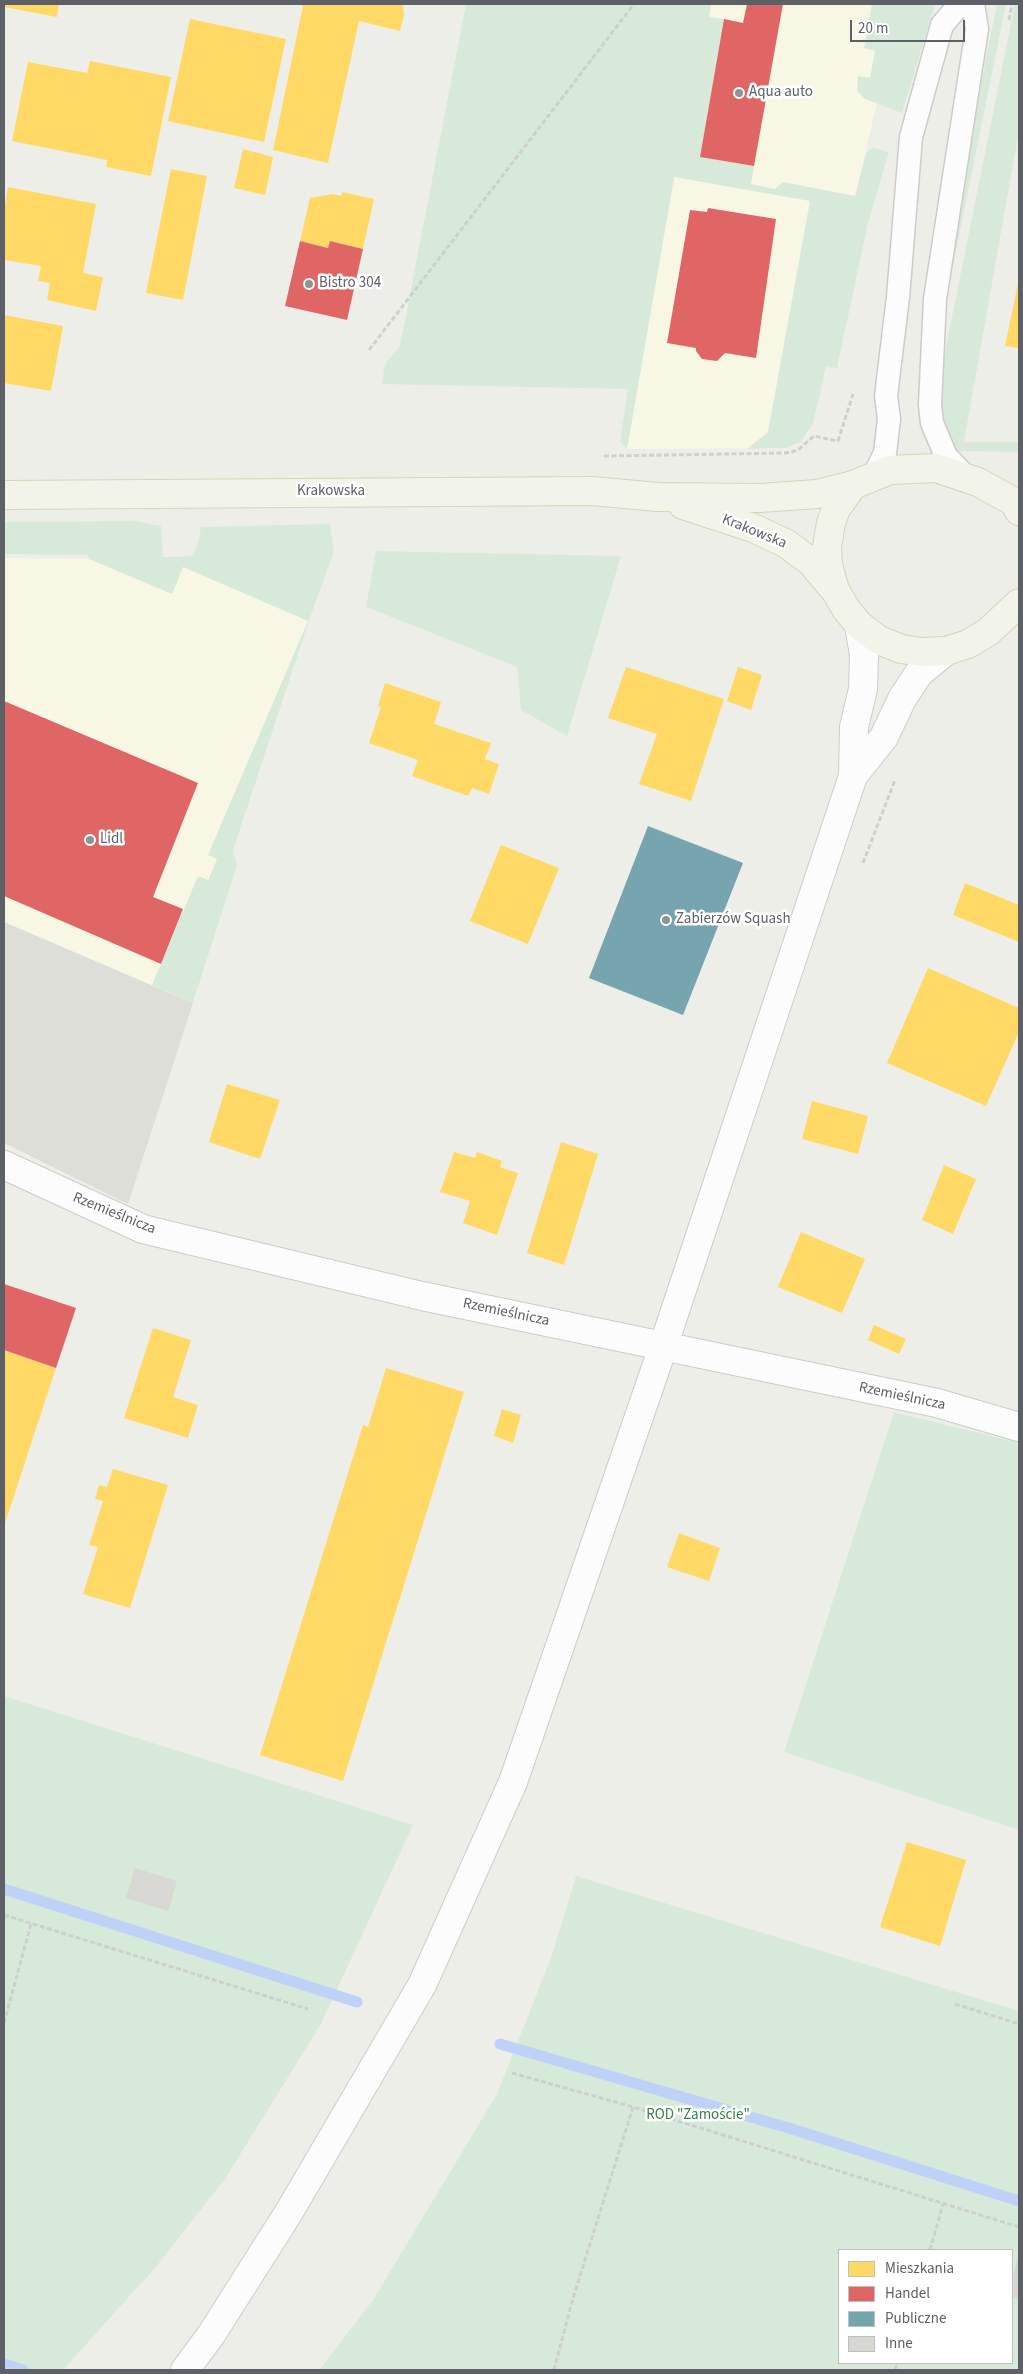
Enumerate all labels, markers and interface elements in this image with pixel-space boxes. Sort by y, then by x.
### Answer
scale bar [853,10,968,42]
text: 20 m [858,18,888,39]
place label: Aqua auto [749,84,813,102]
marker: Aqua auto [733,87,745,99]
place label: Bistro 304 [319,275,381,293]
marker: Bistro 304 [303,278,315,290]
street label: Krakowska [297,483,365,501]
street label: Krakowska [719,511,789,553]
place label: Lidl [100,831,123,849]
marker: Lidl [84,834,96,846]
place label: Zabierzów Squash [676,911,791,929]
marker: Zabierzów Squash [660,914,672,926]
street label: Rzemieślnicza [70,1189,158,1239]
street label: Rzemieślnicza [461,1295,551,1331]
street label: Rzemieślnicza [857,1379,947,1415]
park label: ROD "Zamoście" [646,2107,750,2125]
legend [838,2249,1013,2364]
text: Mieszkania [885,2258,954,2279]
text: Handel [885,2283,930,2304]
text: Publiczne [885,2308,946,2329]
text: Inne [885,2333,913,2354]

